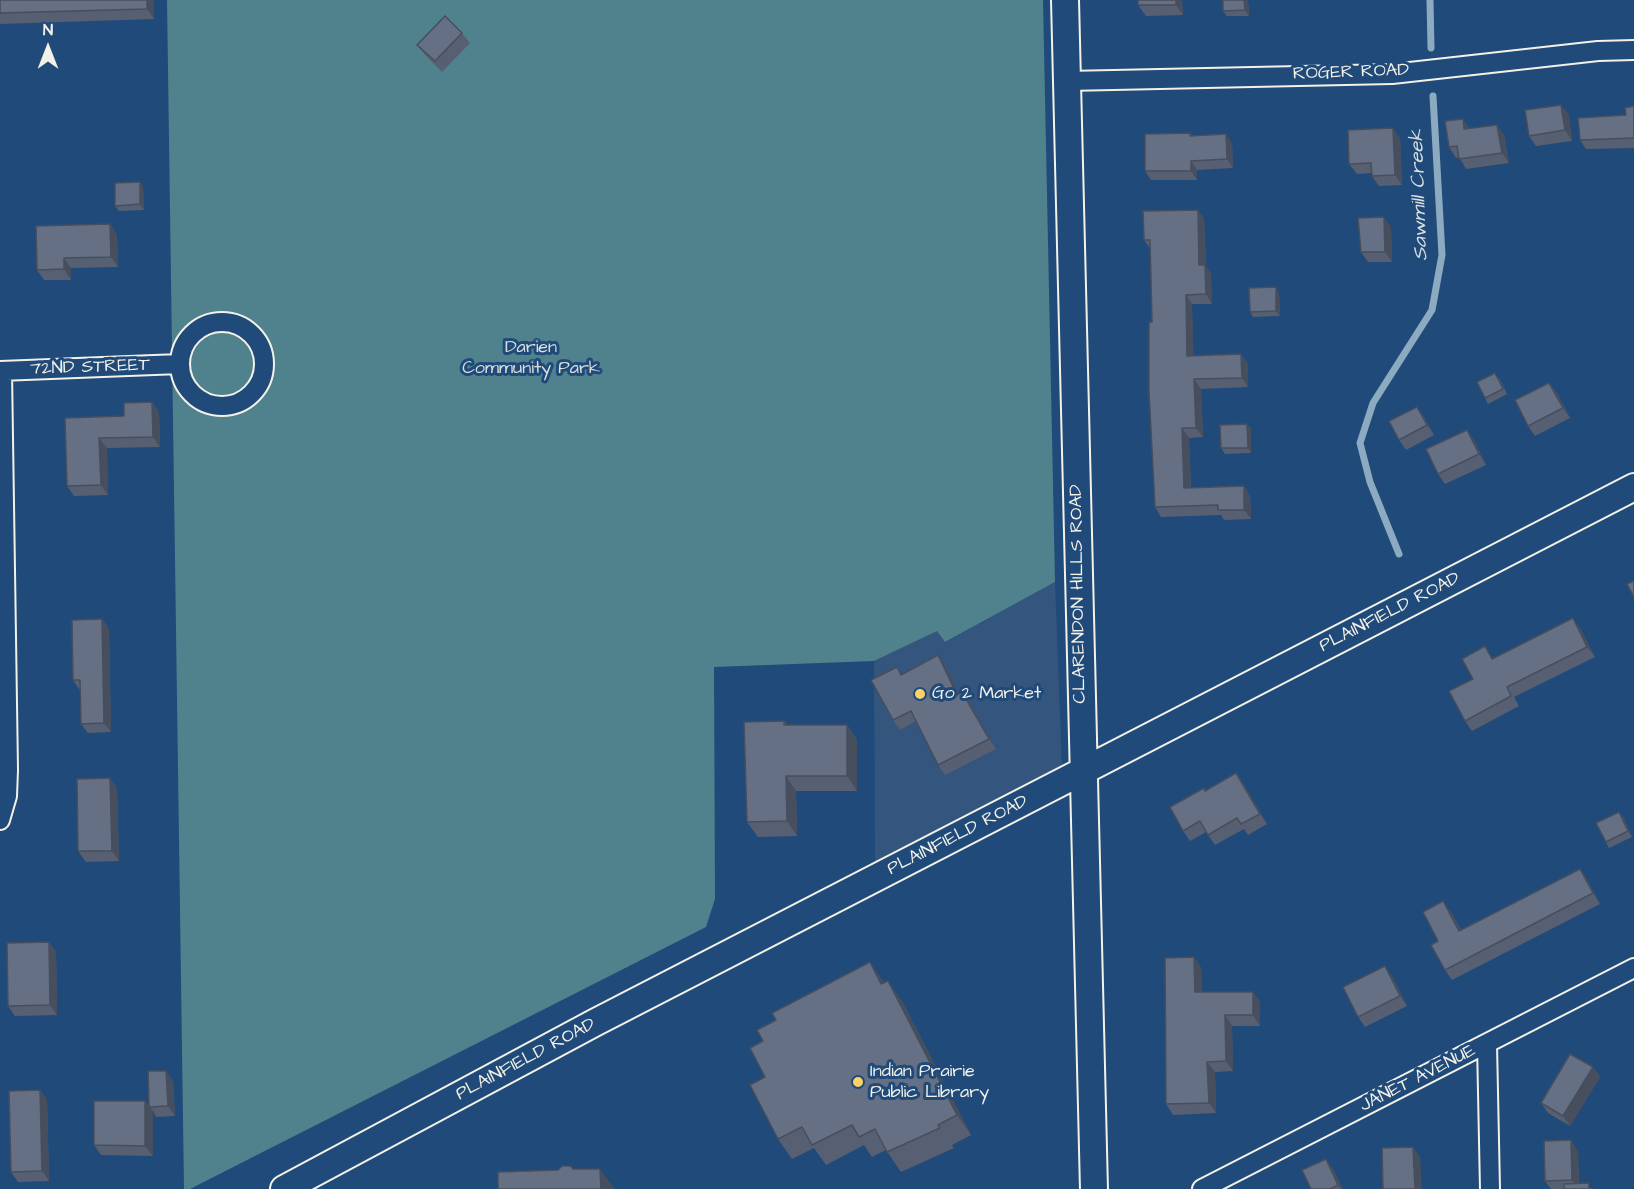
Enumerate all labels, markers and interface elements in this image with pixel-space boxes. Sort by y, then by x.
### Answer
north arrow [18,18,78,78]
text: N [43,19,53,41]
street label: ROGER ROAD [1293,60,1409,86]
water label: Sawmill Creek [1406,129,1434,261]
park label: Darien Community Park [462,337,600,380]
street label: 72ND STREET [30,355,150,381]
street label: CLARENDON HILLS ROAD [1066,484,1092,704]
street label: PLAINFIELD ROAD [1316,568,1464,658]
place label: Go 2 Market [932,683,1041,705]
marker: Go 2 Market [913,687,927,701]
street label: PLAINFIELD ROAD [884,791,1032,881]
street label: PLAINFIELD ROAD [453,1014,599,1106]
street label: JANET AVENUE [1357,1041,1479,1117]
place label: Indian Prairie Public Library [870,1061,989,1104]
marker: Indian Prairie Public Library [851,1075,865,1089]

